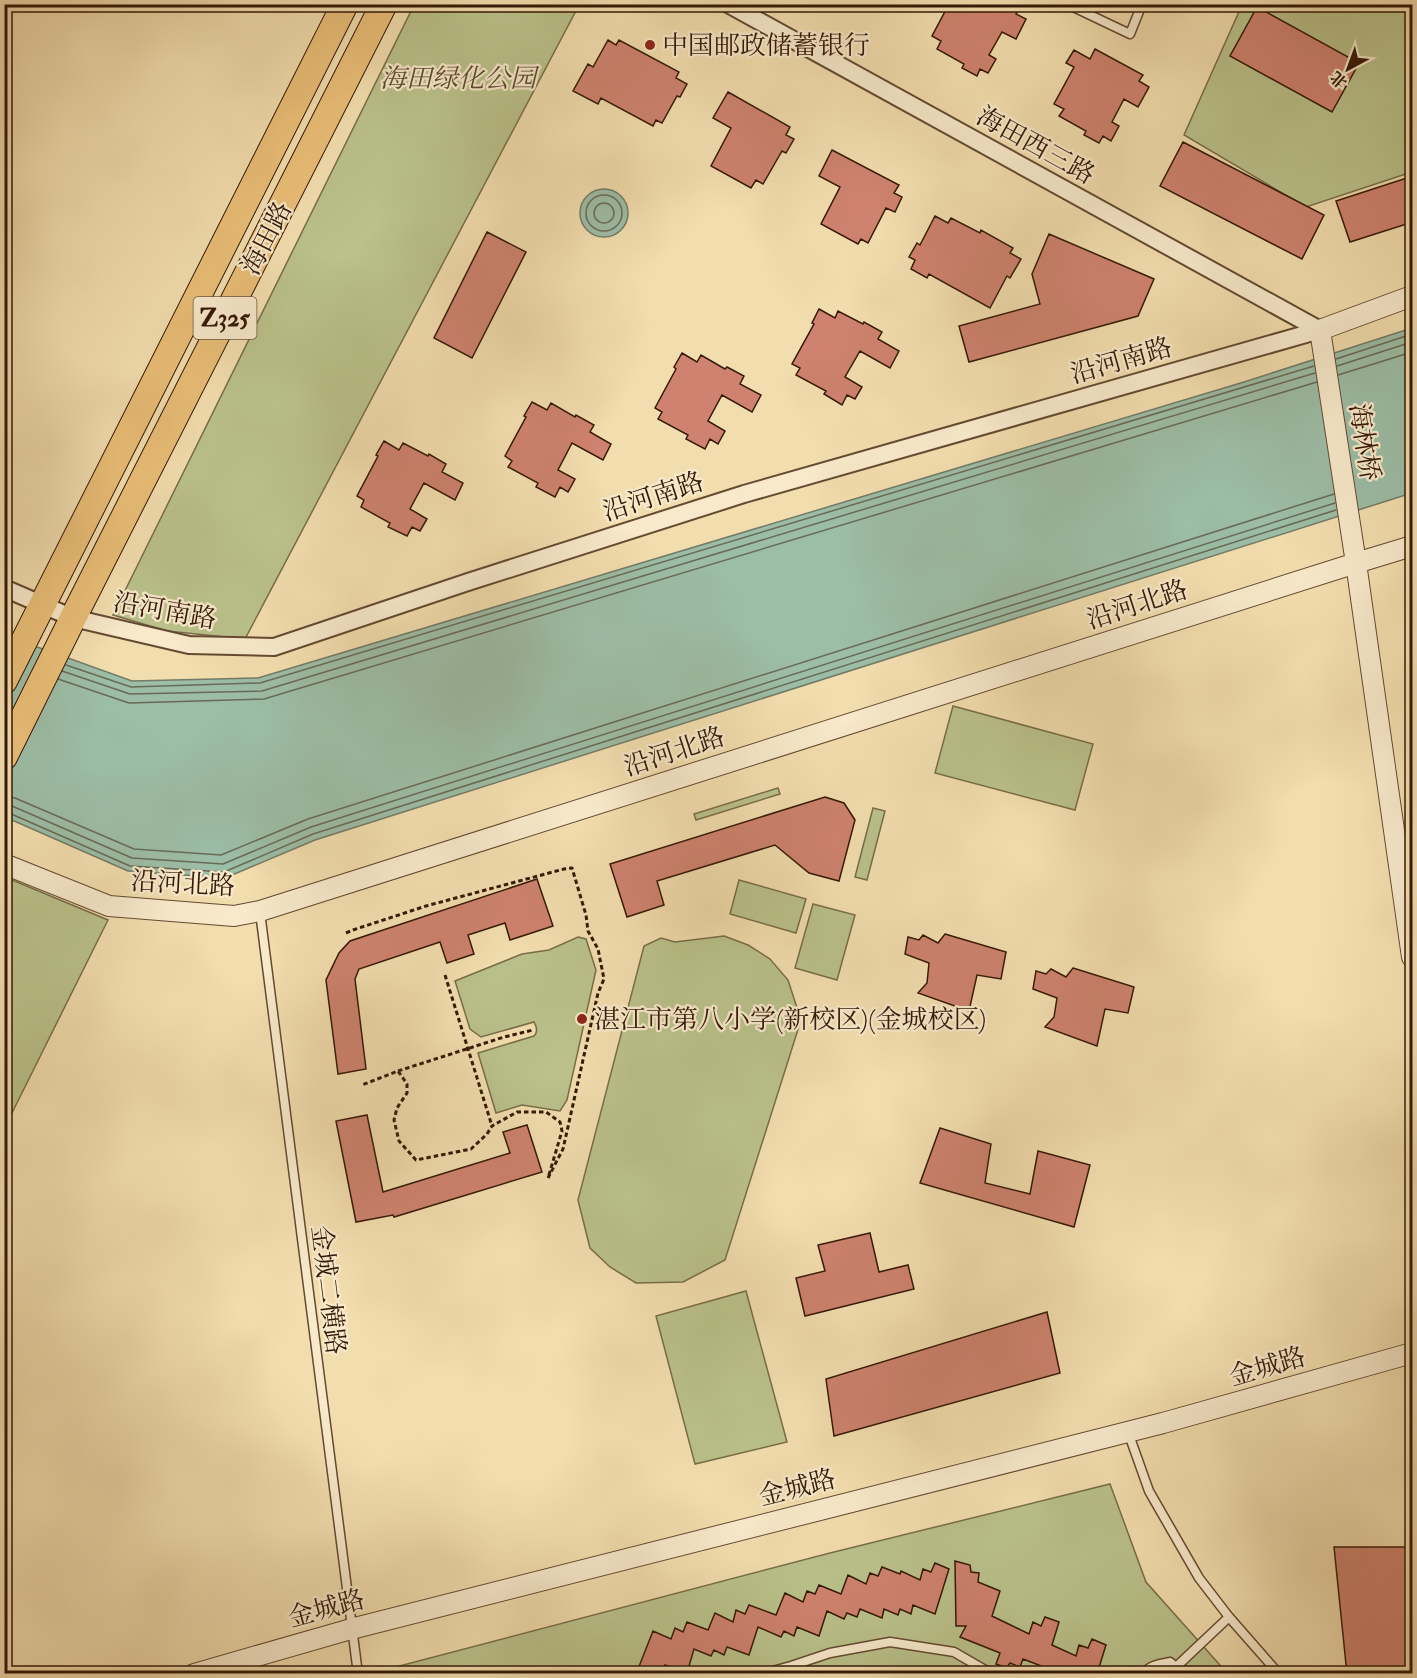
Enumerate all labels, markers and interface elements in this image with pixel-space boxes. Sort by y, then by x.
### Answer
place label: 中国邮政储蓄银行 [662,30,870,62]
marker: 中国邮政储蓄银行 [643,38,657,52]
north arrow [1318,39,1378,99]
park label: 海田绿化公园 [380,63,540,95]
text: 北 [1326,67,1351,92]
street label: 海田西三路 [971,100,1100,191]
street label: 海田路 [235,196,299,280]
road number: Z325 [194,297,256,339]
street label: 沿河南路 [1067,331,1176,391]
street label: 海林桥 [1342,401,1386,483]
street label: 沿河南路 [599,466,708,528]
street label: 沿河北路 [1083,574,1192,636]
street label: 沿河南路 [111,586,219,636]
street label: 沿河北路 [620,721,729,783]
street label: 沿河北路 [130,865,236,903]
place label: 湛江市第八小学(新校区)(金城校区) [594,1004,986,1036]
marker: 湛江市第八小学(新校区)(金城校区) [575,1012,589,1026]
street label: 金城二横路 [304,1224,352,1357]
street label: 金城路 [1225,1341,1309,1393]
street label: 金城路 [756,1463,839,1513]
street label: 金城路 [284,1583,368,1635]

